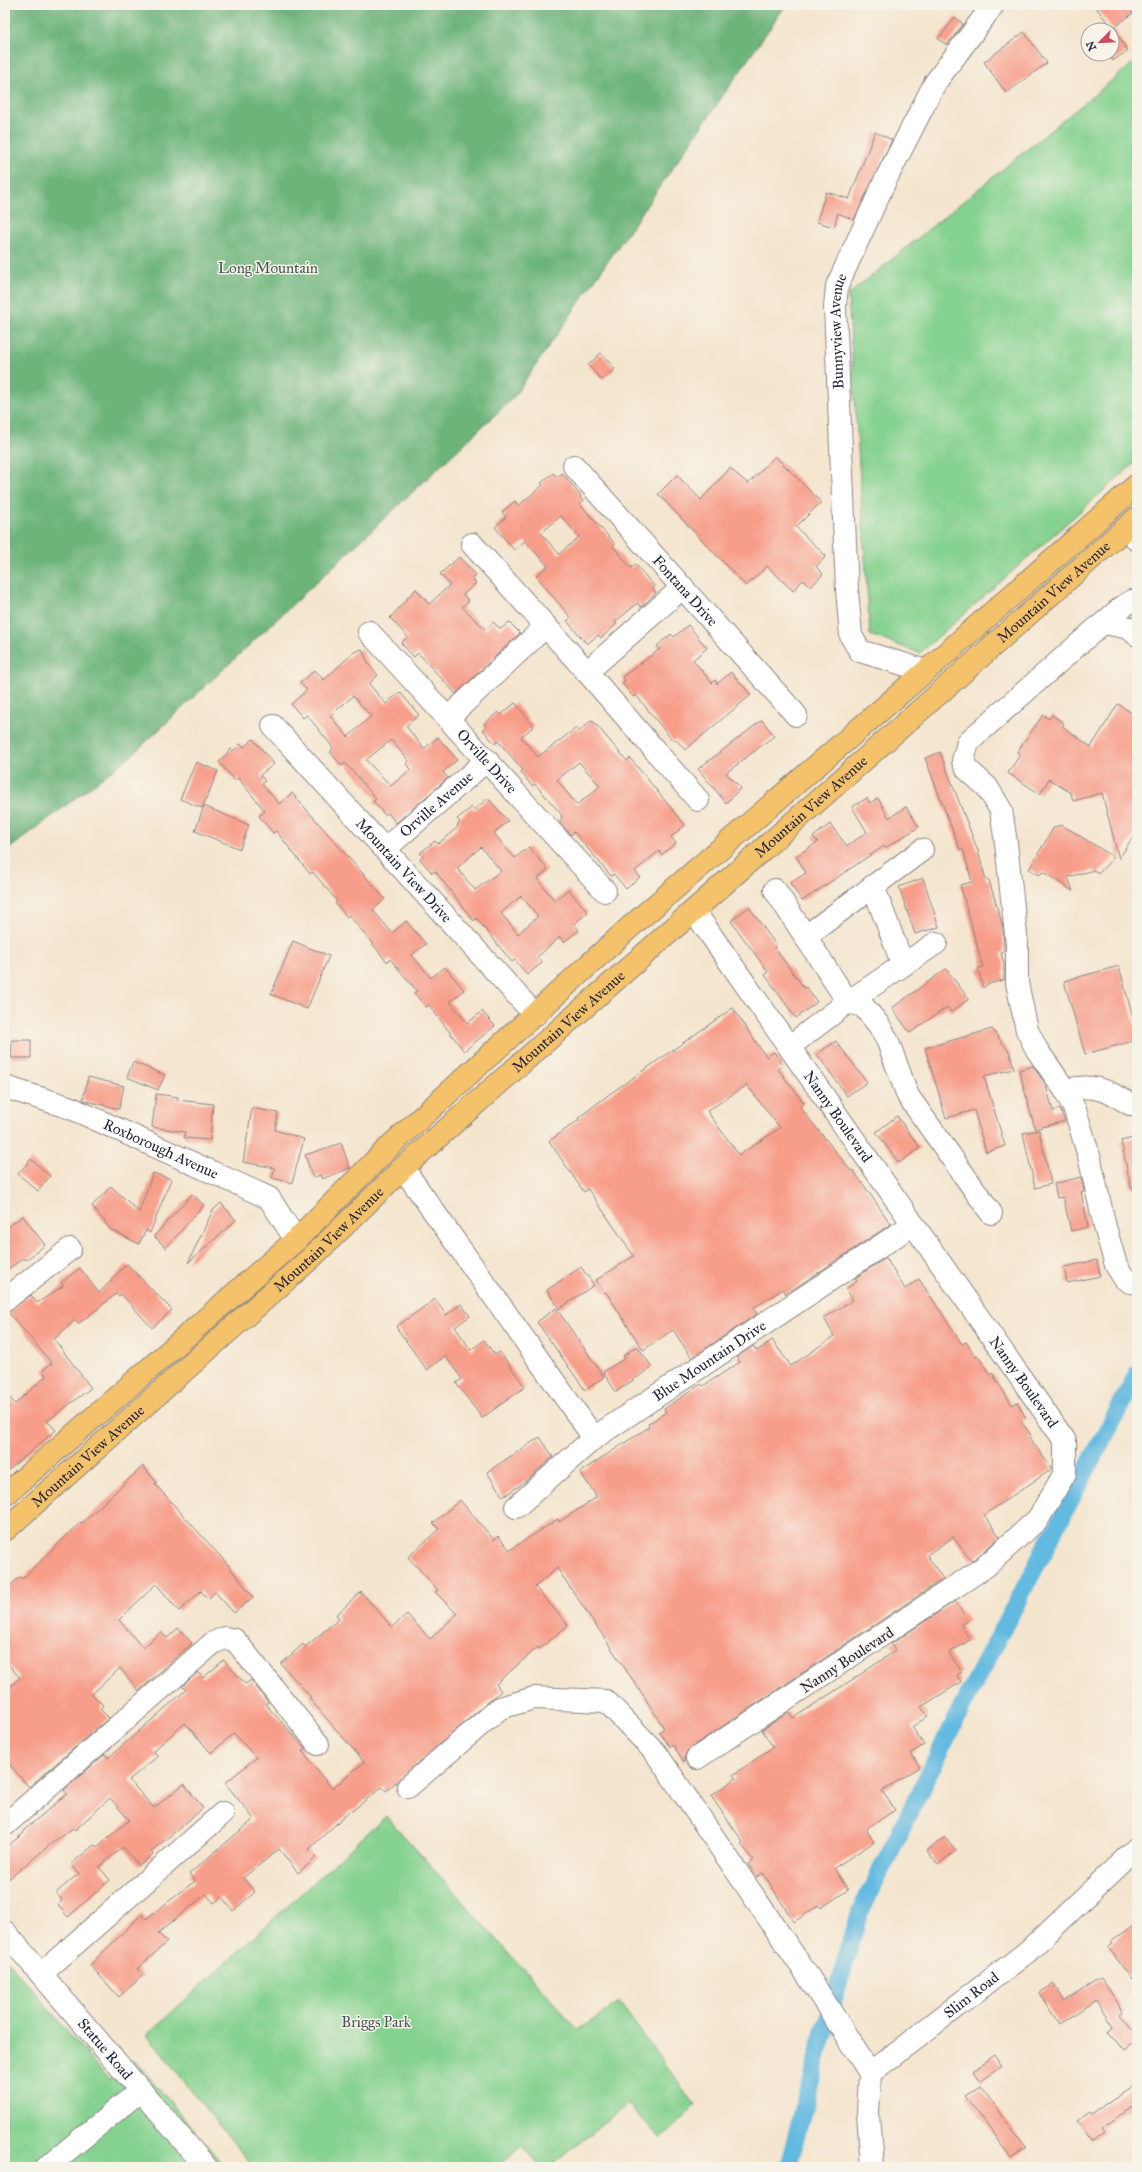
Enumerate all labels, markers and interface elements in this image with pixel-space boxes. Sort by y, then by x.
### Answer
north arrow [1080,22,1120,62]
text: N [1083,38,1099,53]
park label: Long Mountain [218,259,318,277]
street label: Bunnyview Avenue [826,270,851,390]
street label: Mountain View Avenue [993,537,1114,647]
street label: Fontana Drive [649,551,722,630]
street label: Orville Drive [453,725,521,797]
street label: Mountain View Avenue [751,752,871,862]
street label: Orville Avenue [396,768,477,841]
street label: Mountain View Drive [352,815,456,926]
street label: Mountain View Avenue [508,967,629,1076]
street label: Nanny Boulevard [800,1067,876,1166]
street label: Roxborough Avenue [101,1115,221,1183]
street label: Mountain View Avenue [270,1183,387,1296]
street label: Blue Mountain Drive [649,1316,769,1405]
street label: Nanny Boulevard [986,1333,1062,1432]
street label: Mountain View Avenue [28,1401,148,1511]
street label: Nanny Boulevard [797,1623,897,1697]
street label: Slim Road [940,1968,1003,2022]
park label: Briggs Park [341,2013,411,2031]
street label: Statue Road [74,2015,137,2084]

